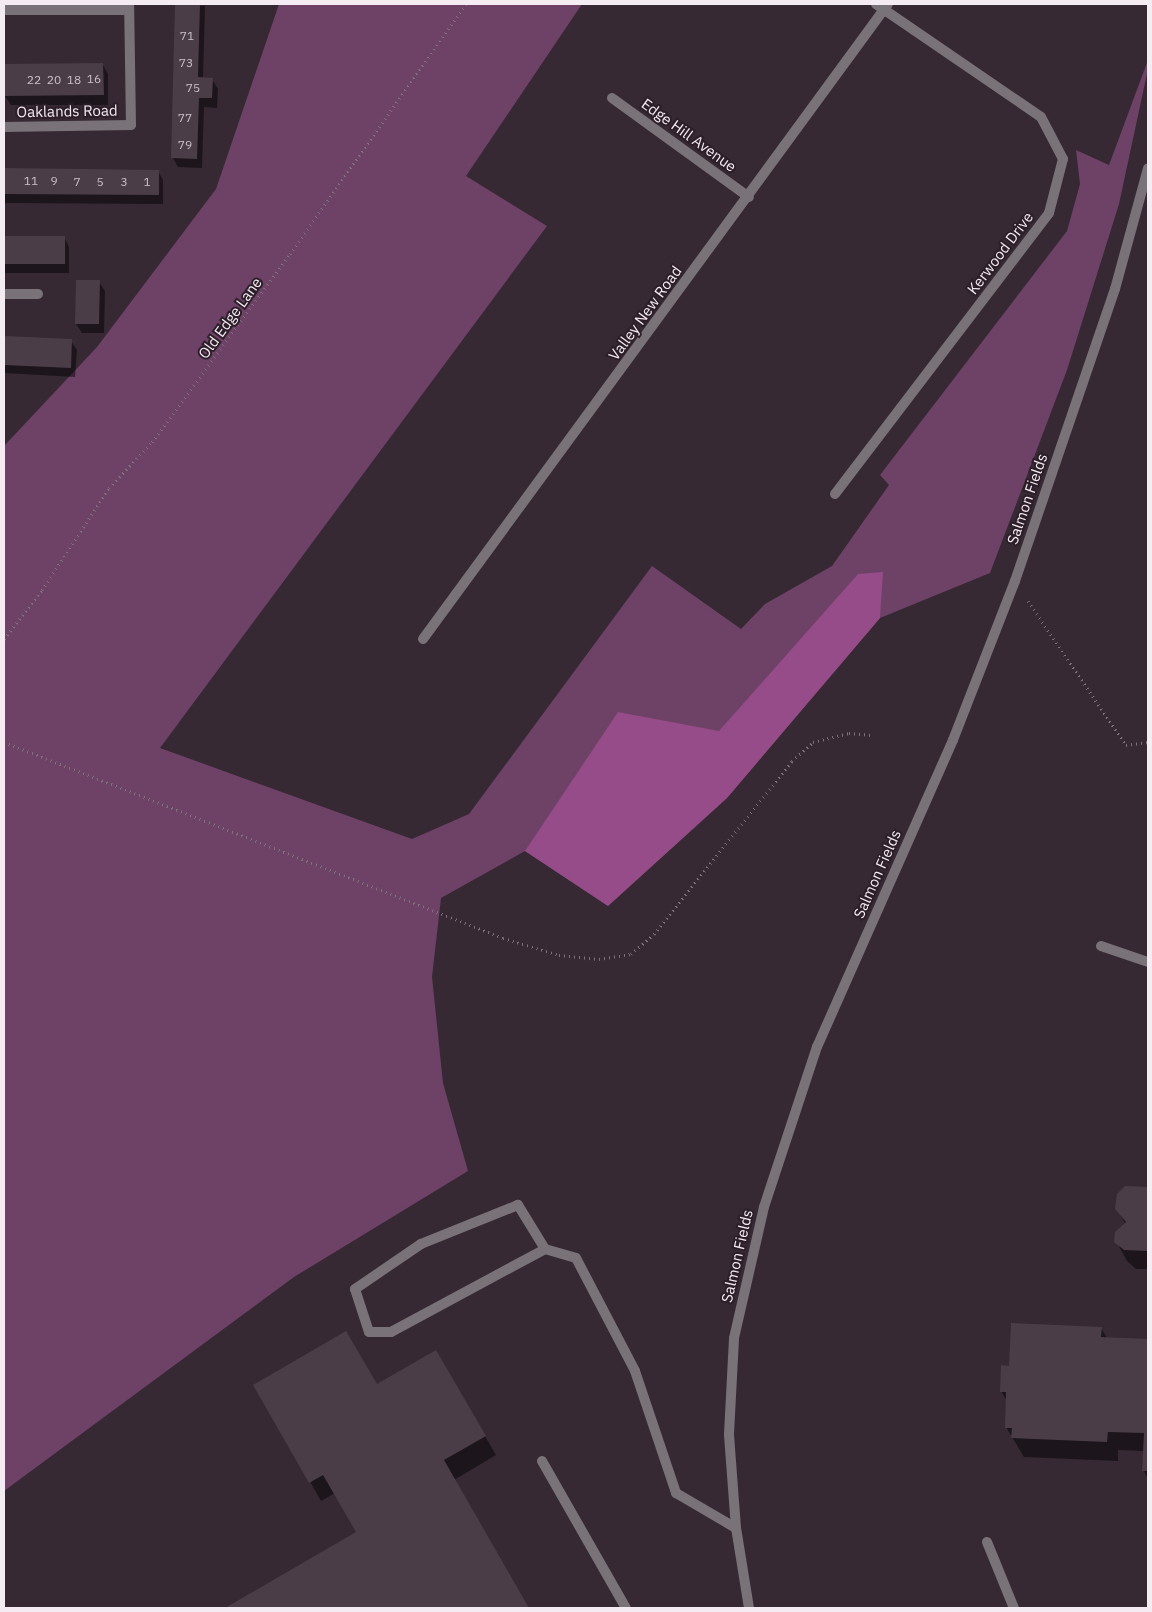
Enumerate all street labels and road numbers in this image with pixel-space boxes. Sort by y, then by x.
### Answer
street label: Edge Hill Avenue [638,95,740,175]
street label: Oaklands Road [16,101,118,121]
street label: Kerwood Drive [963,208,1037,298]
street label: Valley New Road [605,262,685,364]
street label: Old Edge Lane [194,274,266,362]
street label: Salmon Fields [1003,451,1051,547]
street label: Salmon Fields [849,827,905,921]
street label: Salmon Fields [718,1208,756,1304]

